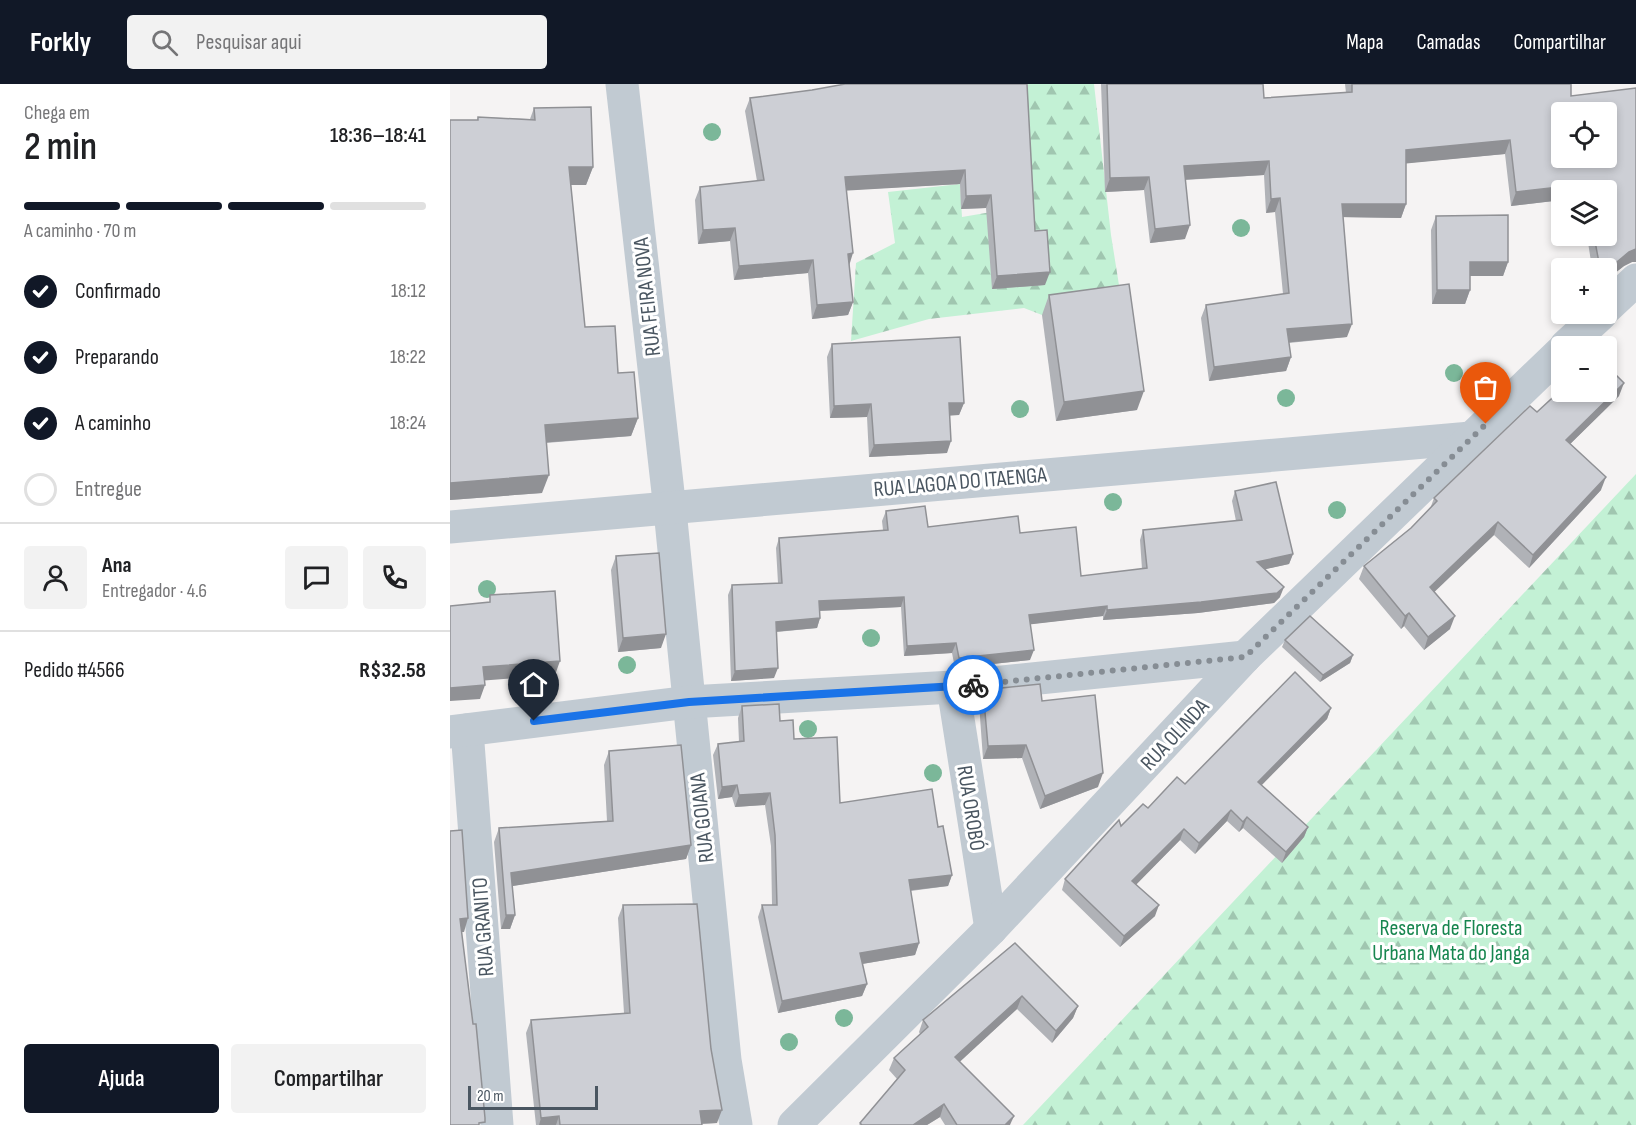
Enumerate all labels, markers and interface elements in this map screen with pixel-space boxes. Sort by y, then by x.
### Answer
search box [127,15,547,69]
text: Forkly [30,26,91,59]
icon: search [148,26,181,59]
text: Pesquisar aqui [196,29,302,56]
text: Mapa [1346,30,1384,55]
text: Camadas [1417,30,1480,55]
text: Compartilhar [1513,30,1606,55]
text: Chega em [24,101,90,125]
map controls [1551,102,1617,402]
button: locate [1551,102,1617,168]
text: 18:36–18:41 [330,122,426,149]
text: 2 min [24,124,97,171]
button: layers [1551,180,1617,246]
text: A caminho · 70 m [24,219,136,243]
street label: RUA FEIRA NOVA [628,236,667,358]
button: + [1551,258,1617,324]
icon: check [24,275,57,308]
text: Confirmado [75,278,161,305]
text: 18:12 [391,279,426,303]
button: − [1551,336,1617,402]
icon: check [24,341,57,374]
text: Preparando [75,344,159,371]
text: 18:22 [390,345,426,369]
pin [1460,362,1511,424]
icon: bag [1469,371,1502,404]
icon: check [24,407,57,440]
text: A caminho [75,410,151,437]
text: 18:24 [390,411,426,435]
street label: RUA LAGOA DO ITAENGA [872,461,1048,504]
text: Entregue [75,476,142,503]
button: person [24,546,87,609]
button: chat [285,546,348,609]
button: phone [363,546,426,609]
text: Ana [102,552,132,579]
text: Entregador · 4.6 [102,579,207,603]
courier [943,655,1003,715]
text: Pedido #4566 [24,657,125,684]
text: R$32.58 [359,657,426,684]
pin [508,659,559,721]
icon: home [517,668,550,701]
icon: bike [957,669,990,702]
street label: RUA OLINDA [1135,693,1215,777]
street label: RUA OROBÓ [950,764,991,853]
street label: RUA GOIANA [684,771,721,864]
street label: RUA GRANITO [467,876,500,977]
park label: Reserva de Floresta Urbana Mata do Janga [1372,915,1530,967]
button: Ajuda [24,1044,219,1113]
button: Compartilhar [231,1044,426,1113]
scale bar [468,1083,598,1110]
text: 20 m [477,1087,504,1106]

